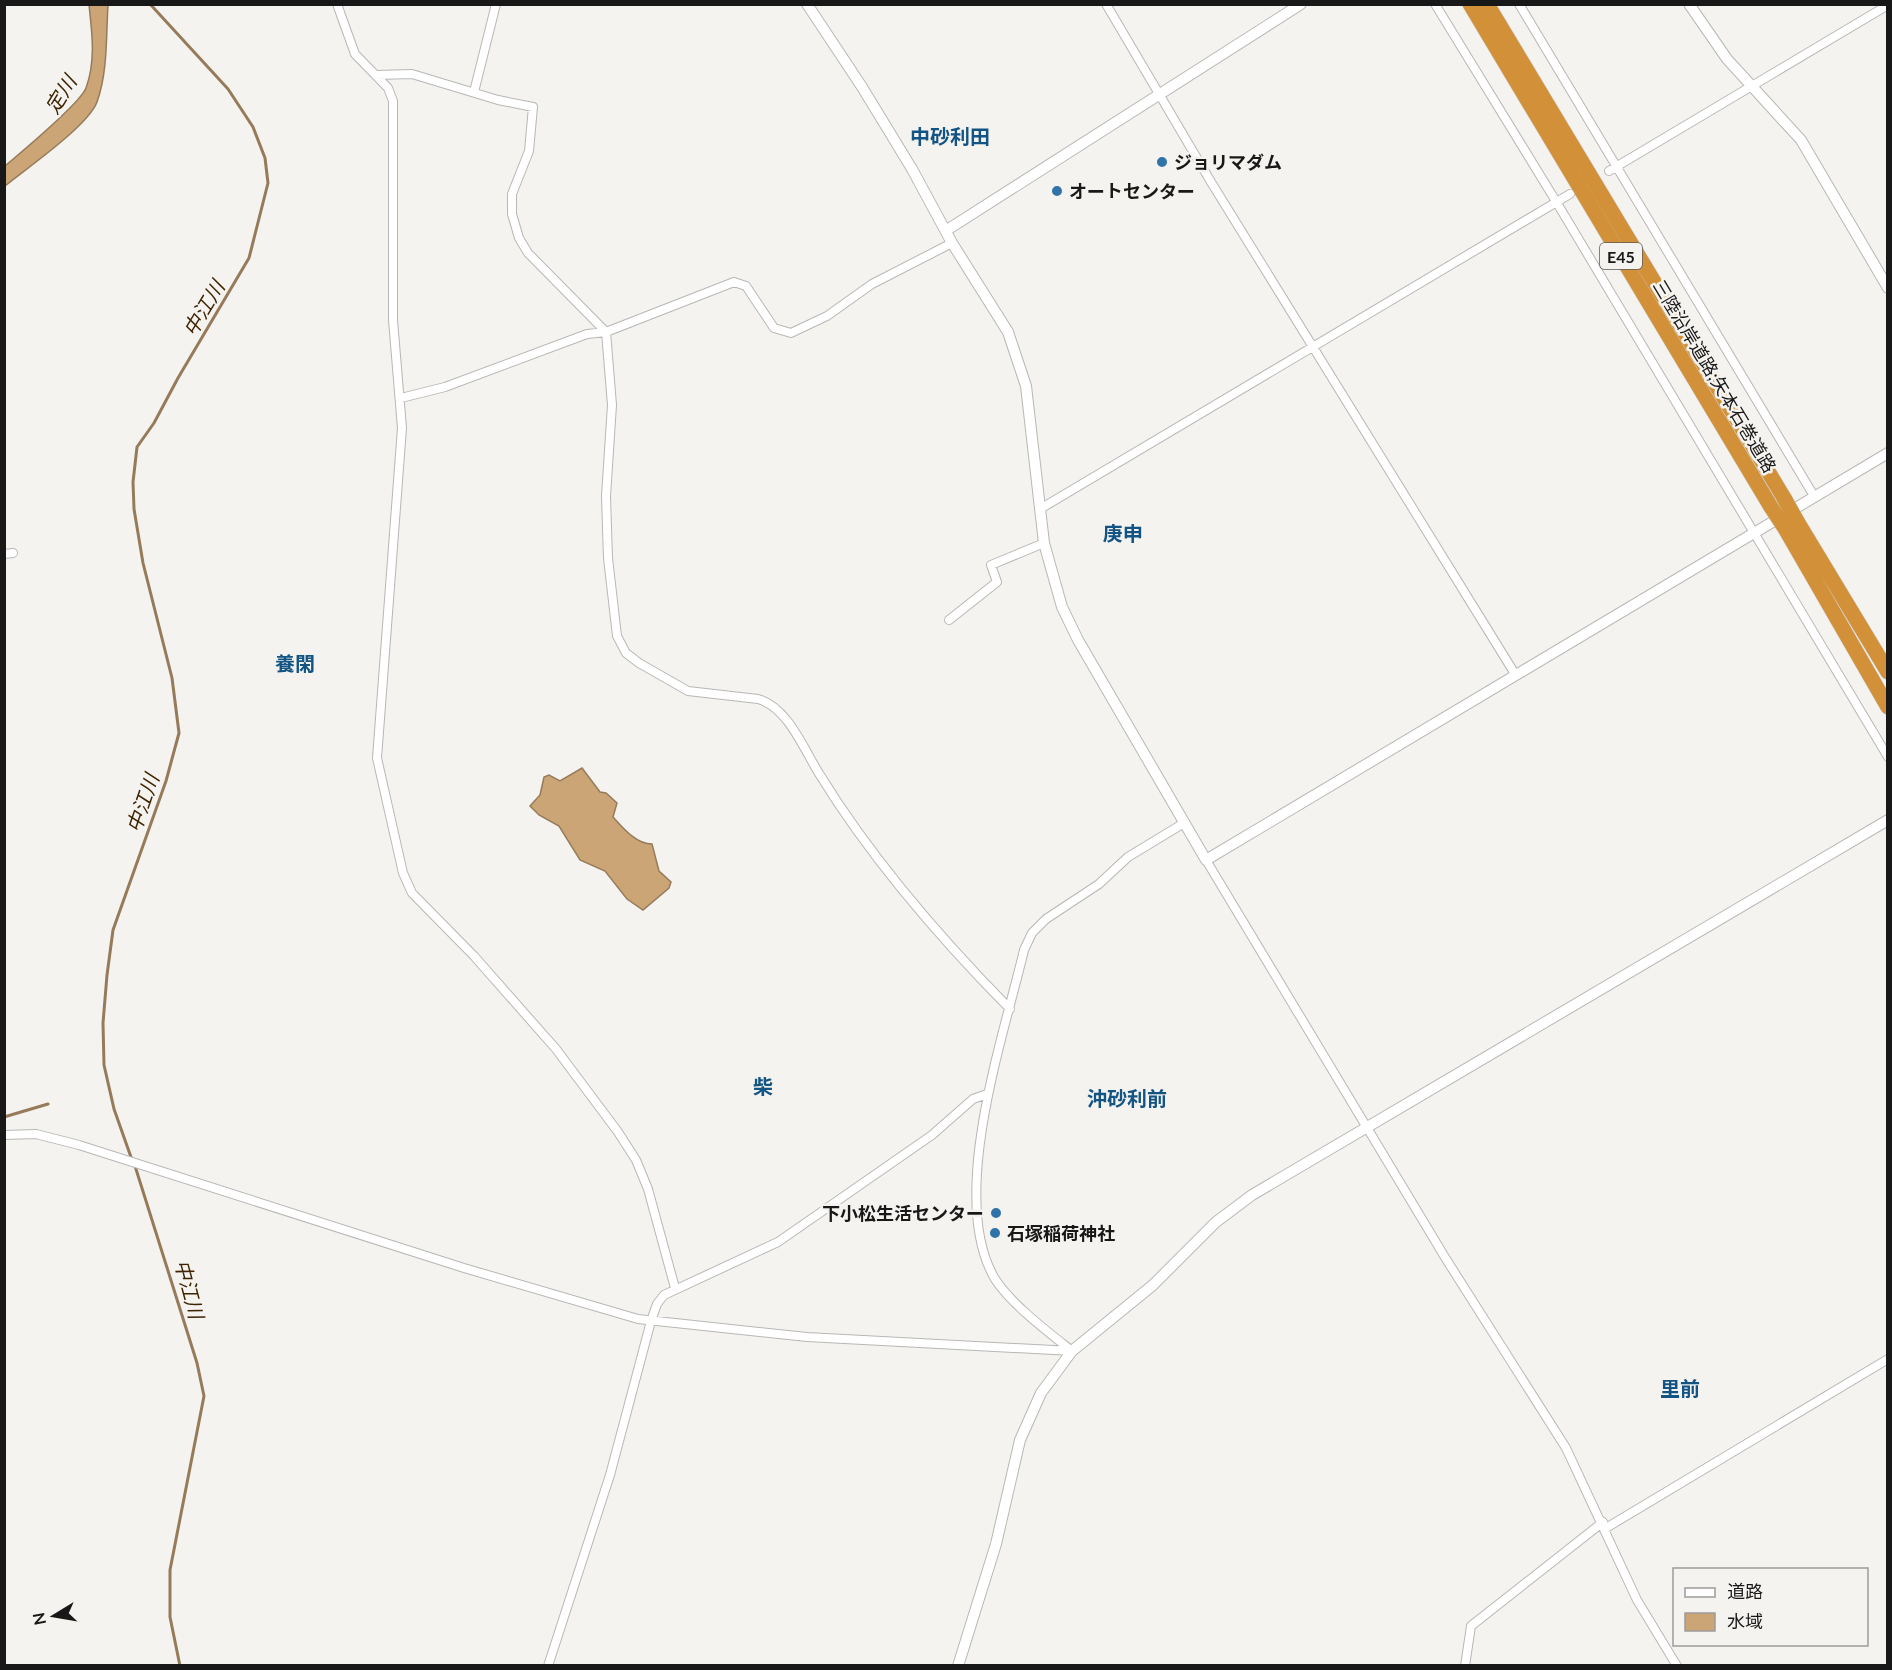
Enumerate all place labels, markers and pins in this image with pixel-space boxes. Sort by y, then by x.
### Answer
place label: ジョリマダム [1174,151,1282,173]
marker: ジョリマダム [1155,155,1169,169]
place label: オートセンター [1069,180,1195,202]
marker: オートセンター [1050,184,1064,198]
place label: 下小松生活センター [822,1202,984,1224]
marker: 下小松生活センター [989,1206,1003,1220]
place label: 石塚稲荷神社 [1007,1222,1115,1244]
marker: 石塚稲荷神社 [988,1226,1002,1240]

